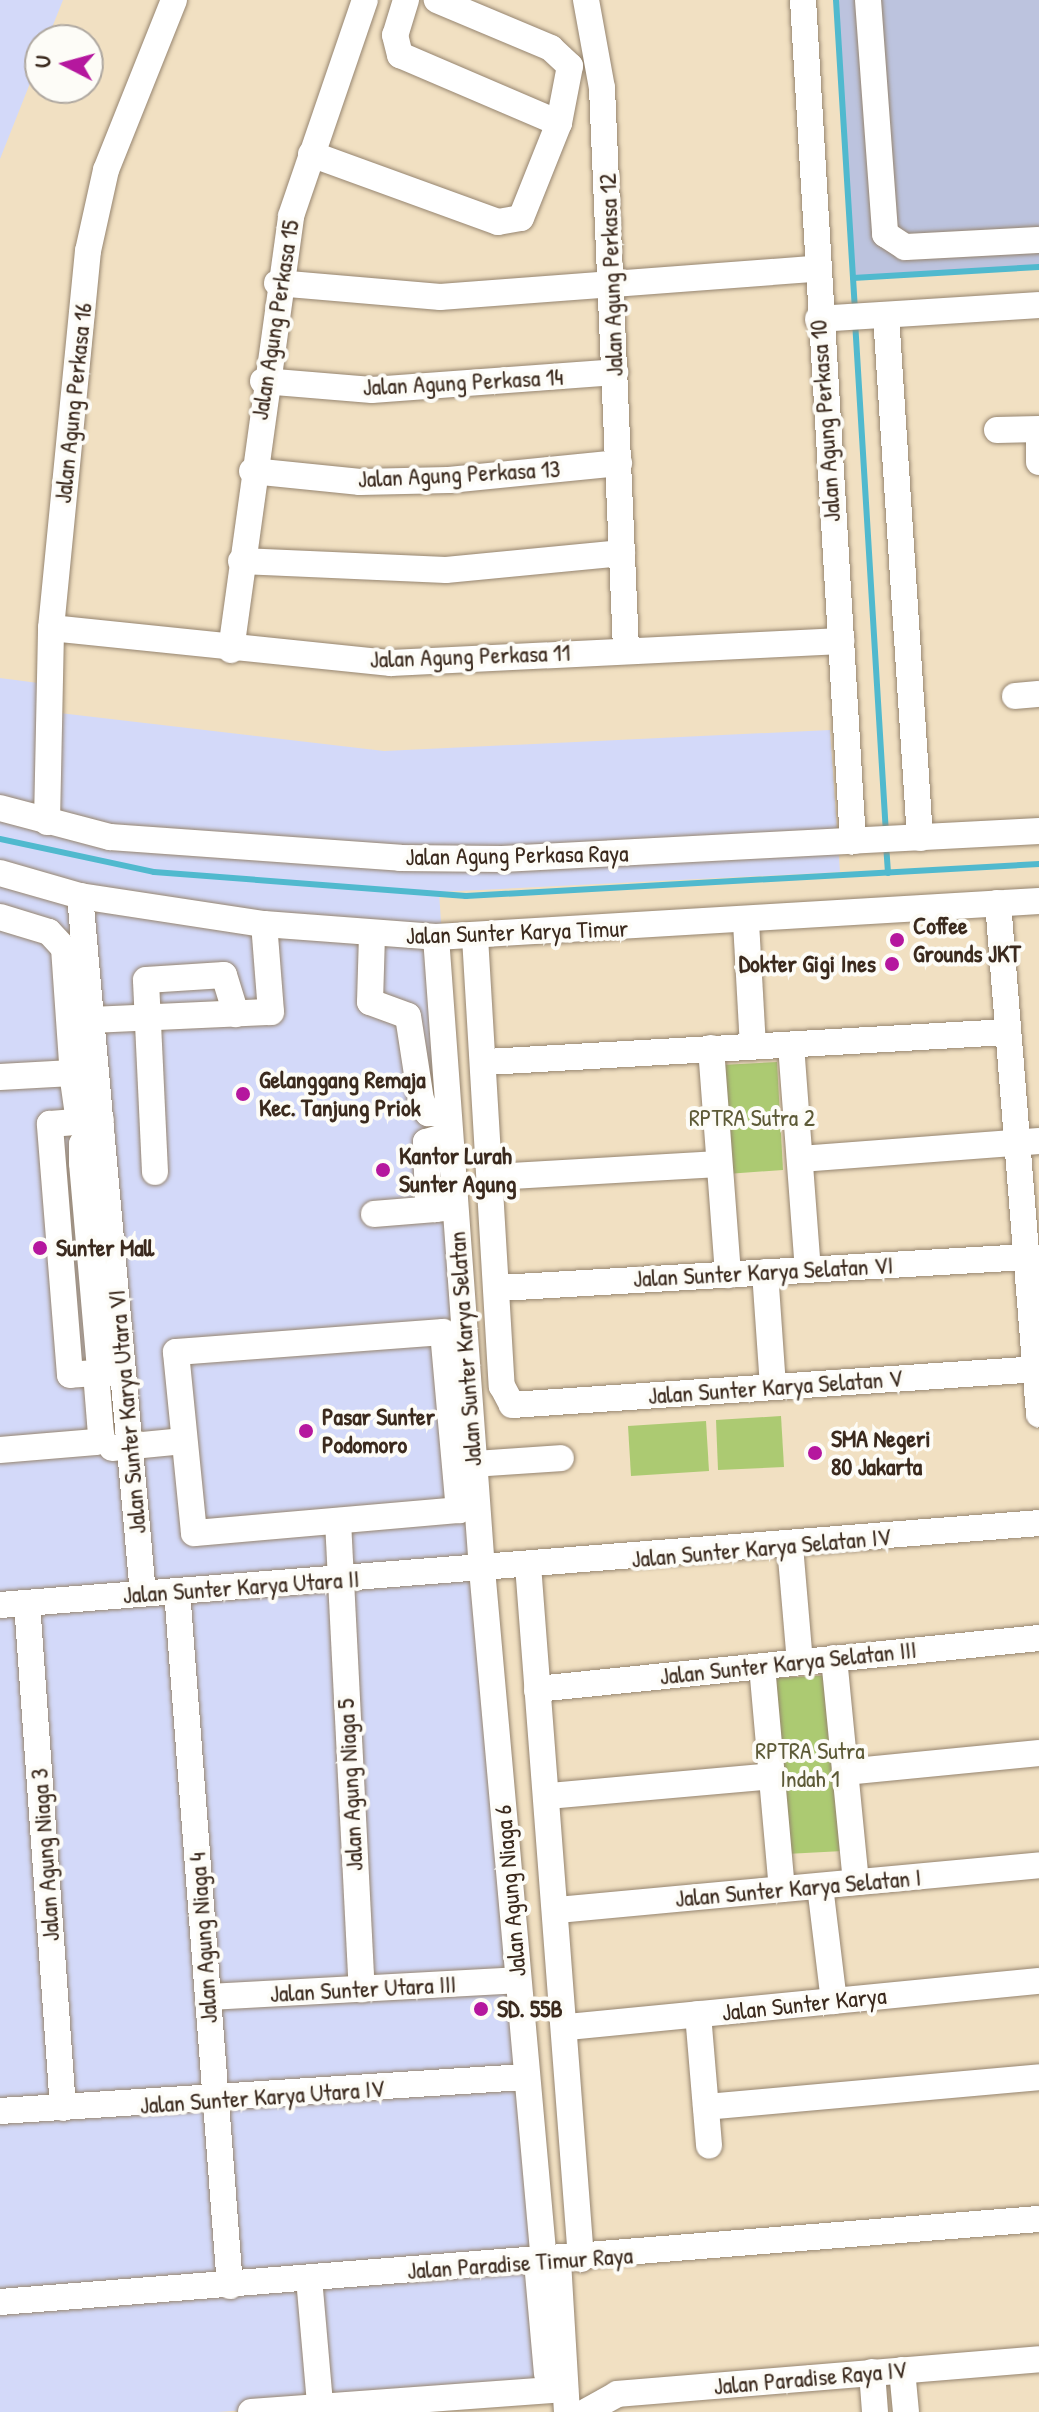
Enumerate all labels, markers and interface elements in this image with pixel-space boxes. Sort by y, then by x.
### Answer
north arrow [24,24,104,104]
text: U [27,54,58,69]
street label: Jalan Agung Perkasa 12 [593,173,629,377]
street label: Jalan Agung Perkasa 15 [245,218,305,422]
street label: Jalan Agung Perkasa 16 [48,301,98,505]
street label: Jalan Agung Perkasa 10 [804,319,846,523]
street label: Jalan Agung Perkasa 14 [362,362,564,402]
street label: Jalan Agung Perkasa 13 [357,454,561,494]
street label: Jalan Agung Perkasa 11 [369,638,571,674]
street label: Jalan Agung Perkasa Raya [405,839,629,871]
place label: Coffee Grounds JKT [913,912,1021,968]
street label: Jalan Sunter Karya Timur [405,914,629,950]
marker: Coffee Grounds JKT [888,931,906,949]
place label: Dokter Gigi Ines [739,950,876,978]
marker: Dokter Gigi Ines [883,955,901,973]
place label: Gelanggang Remaja Kec. Tanjung Priok [259,1066,426,1122]
marker: Gelanggang Remaja Kec. Tanjung Priok [234,1085,252,1103]
park label: RPTRA Sutra 2 [689,1104,815,1132]
place label: Kantor Lurah Sunter Agung [399,1142,517,1198]
marker: Kantor Lurah Sunter Agung [374,1161,392,1179]
street label: Jalan Sunter Karya Selatan [442,1230,488,1468]
place label: Sunter Mall [56,1234,154,1262]
marker: Sunter Mall [31,1239,49,1257]
street label: Jalan Sunter Karya Selatan VI [632,1251,894,1293]
street label: Jalan Sunter Karya Utara VI [102,1289,152,1535]
street label: Jalan Sunter Karya Selatan V [647,1364,903,1410]
place label: Pasar Sunter Podomoro [322,1403,435,1459]
marker: Pasar Sunter Podomoro [297,1422,315,1440]
place label: SMA Negeri 80 Jakarta [831,1425,931,1481]
marker: SMA Negeri 80 Jakarta [806,1444,824,1462]
street label: Jalan Sunter Karya Selatan IV [630,1522,892,1574]
street label: Jalan Sunter Karya Utara II [122,1564,360,1610]
street label: Jalan Sunter Karya Selatan III [658,1635,918,1691]
street label: Jalan Agung Niaga 5 [331,1698,369,1872]
park label: RPTRA Sutra Indah 1 [755,1737,865,1793]
street label: Jalan Agung Niaga 3 [25,1768,65,1942]
street label: Jalan Agung Niaga 6 [488,1804,532,1978]
street label: Jalan Agung Niaga 4 [183,1851,223,2025]
street label: Jalan Sunter Karya Selatan I [674,1863,922,1913]
street label: Jalan Sunter Utara III [269,1970,457,2008]
street label: Jalan Sunter Karya [720,1981,888,2027]
place label: SD. 55B [497,1995,563,2023]
marker: SD. 55B [472,2000,490,2018]
street label: Jalan Sunter Karya Utara IV [139,2074,385,2120]
street label: Jalan Paradise Timur Raya [406,2241,634,2285]
street label: Jalan Paradise Raya IV [712,2355,908,2401]

